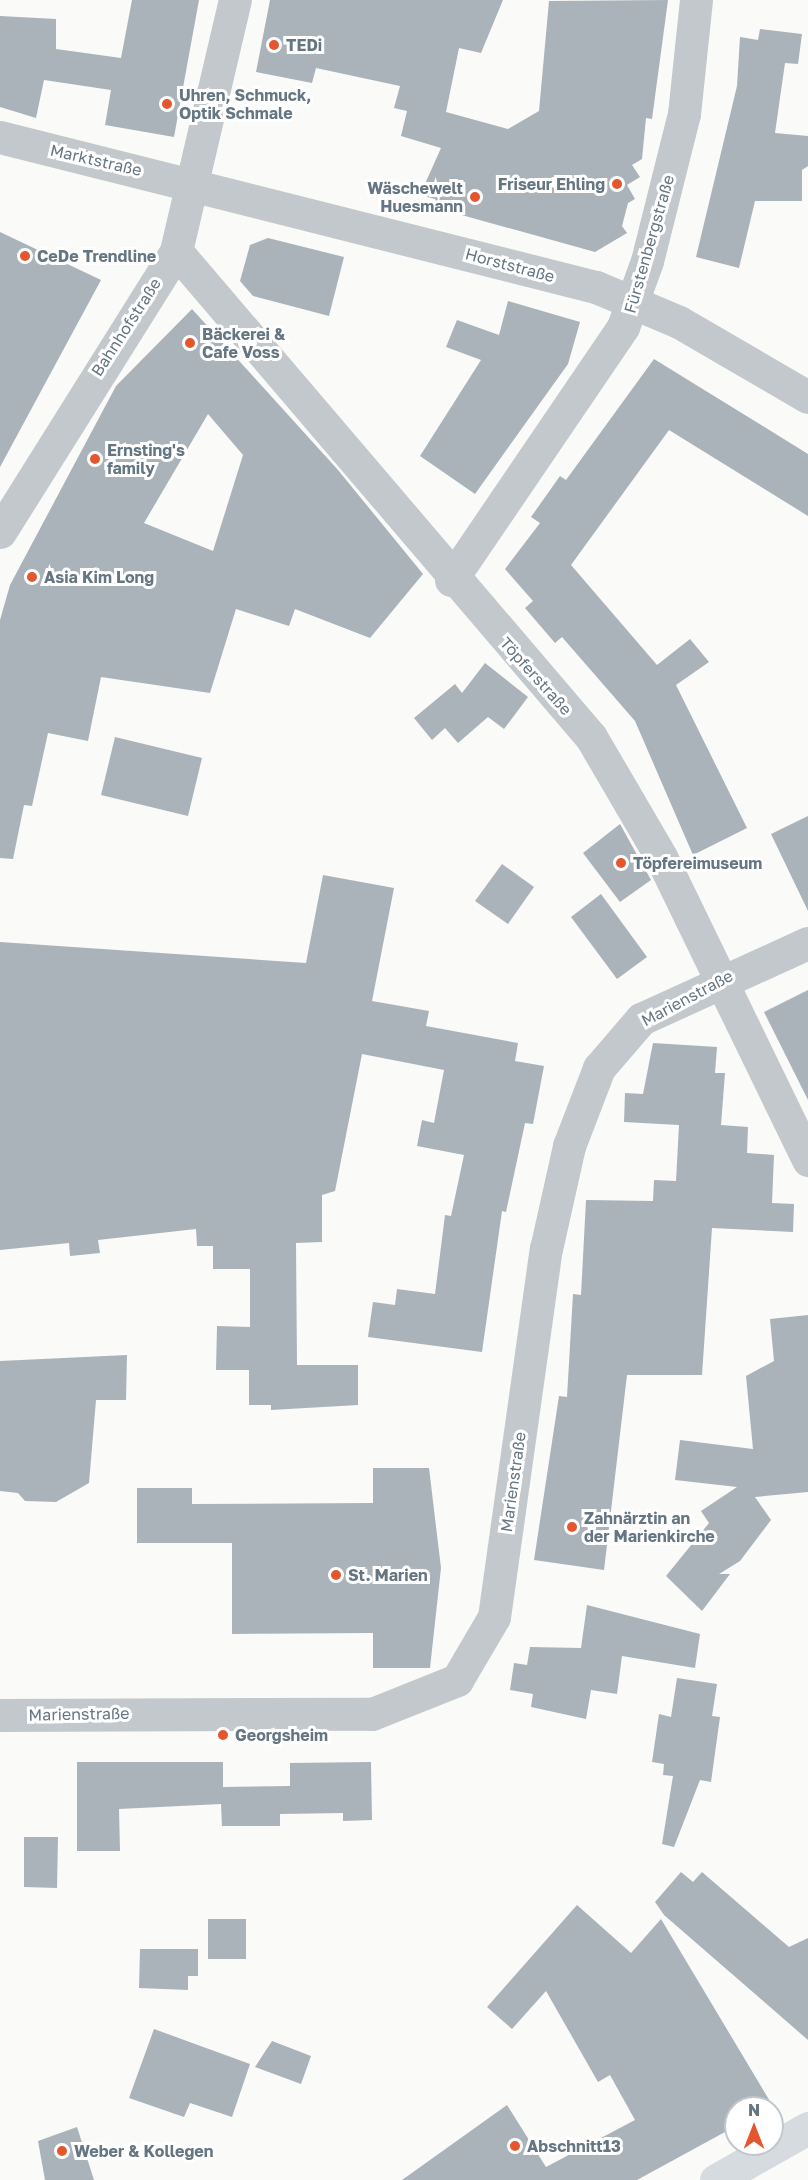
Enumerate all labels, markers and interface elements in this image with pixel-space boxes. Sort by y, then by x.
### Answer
place label: TEDi [286,35,322,55]
marker: TEDi [267,38,281,52]
place label: Uhren, Schmuck, Optik Schmale [179,85,311,123]
marker: Uhren, Schmuck, Optik Schmale [160,97,174,111]
street label: Marktstraße [48,140,144,180]
street label: Fürstenbergstraße [620,173,678,315]
place label: Friseur Ehling [498,174,605,194]
marker: Friseur Ehling [610,177,624,191]
place label: Wäschewelt Huesmann [367,178,463,216]
marker: Wäschewelt Huesmann [468,190,482,204]
street label: Horststraße [463,244,557,286]
place label: CeDe Trendline [37,246,156,266]
marker: CeDe Trendline [18,249,32,263]
street label: Bahnhofstraße [87,274,165,380]
place label: Bäckerei & Cafe Voss [202,324,285,362]
marker: Bäckerei & Cafe Voss [183,336,197,350]
place label: Ernsting's family [107,440,185,478]
marker: Ernsting's family [88,452,102,466]
place label: Asia Kim Long [44,567,154,587]
marker: Asia Kim Long [25,570,39,584]
street label: Töpferstraße [496,633,576,719]
place label: Töpfereimuseum [633,853,762,873]
marker: Töpfereimuseum [614,856,628,870]
street label: Marienstraße [638,966,736,1030]
street label: Marienstraße [496,1431,530,1533]
place label: Zahnärztin an der Marienkirche [584,1508,715,1546]
marker: Zahnärztin an der Marienkirche [565,1520,579,1534]
place label: St. Marien [348,1565,428,1585]
marker: St. Marien [329,1568,343,1582]
street label: Marienstraße [28,1704,130,1724]
place label: Georgsheim [235,1725,328,1745]
marker: Georgsheim [216,1728,230,1742]
north arrow [724,2096,784,2156]
text: N [748,2100,760,2120]
place label: Abschnitt13 [527,2136,621,2156]
marker: Abschnitt13 [508,2139,522,2153]
place label: Weber & Kollegen [74,2141,213,2161]
marker: Weber & Kollegen [55,2144,69,2158]

